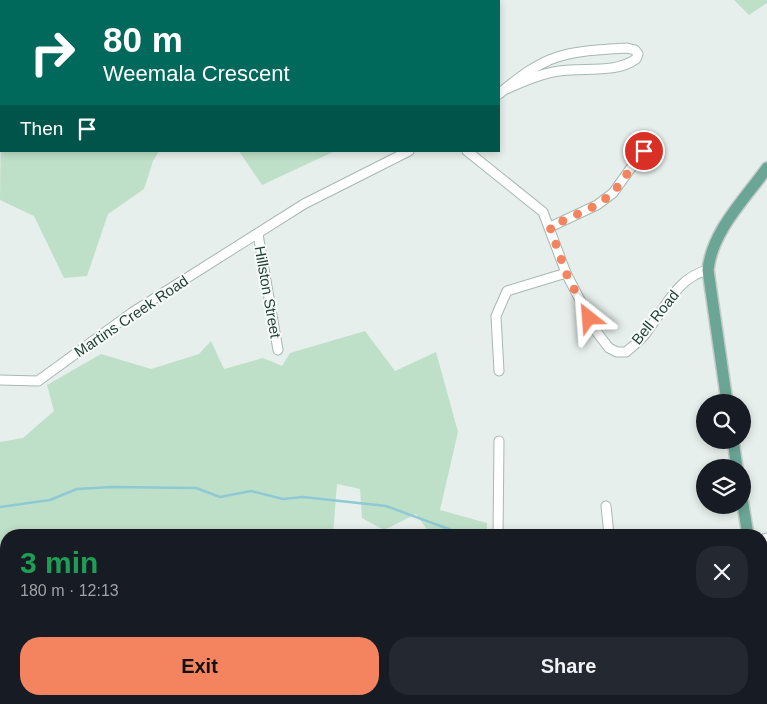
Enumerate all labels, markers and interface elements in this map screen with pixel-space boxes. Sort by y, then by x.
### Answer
icon: right [20,20,85,85]
text: 80 m [103,20,183,59]
text: Weemala Crescent [103,61,290,86]
icon: arrive [73,115,101,143]
text: Then [20,118,63,139]
pin [623,130,665,172]
icon: arrive [630,137,658,165]
street label: Hillston Street [252,245,285,340]
street label: Martins Creek Road [71,272,191,360]
street label: Bell Road [628,286,682,348]
position arrow [562,291,614,343]
map controls [696,394,751,514]
button: search [696,394,751,449]
button: layers [696,459,751,514]
text: 3 min [20,546,98,579]
button: close [696,546,748,598]
text: 180 m · 12:13 [20,582,119,599]
button: Exit [20,637,379,695]
button: Share [389,637,748,695]

